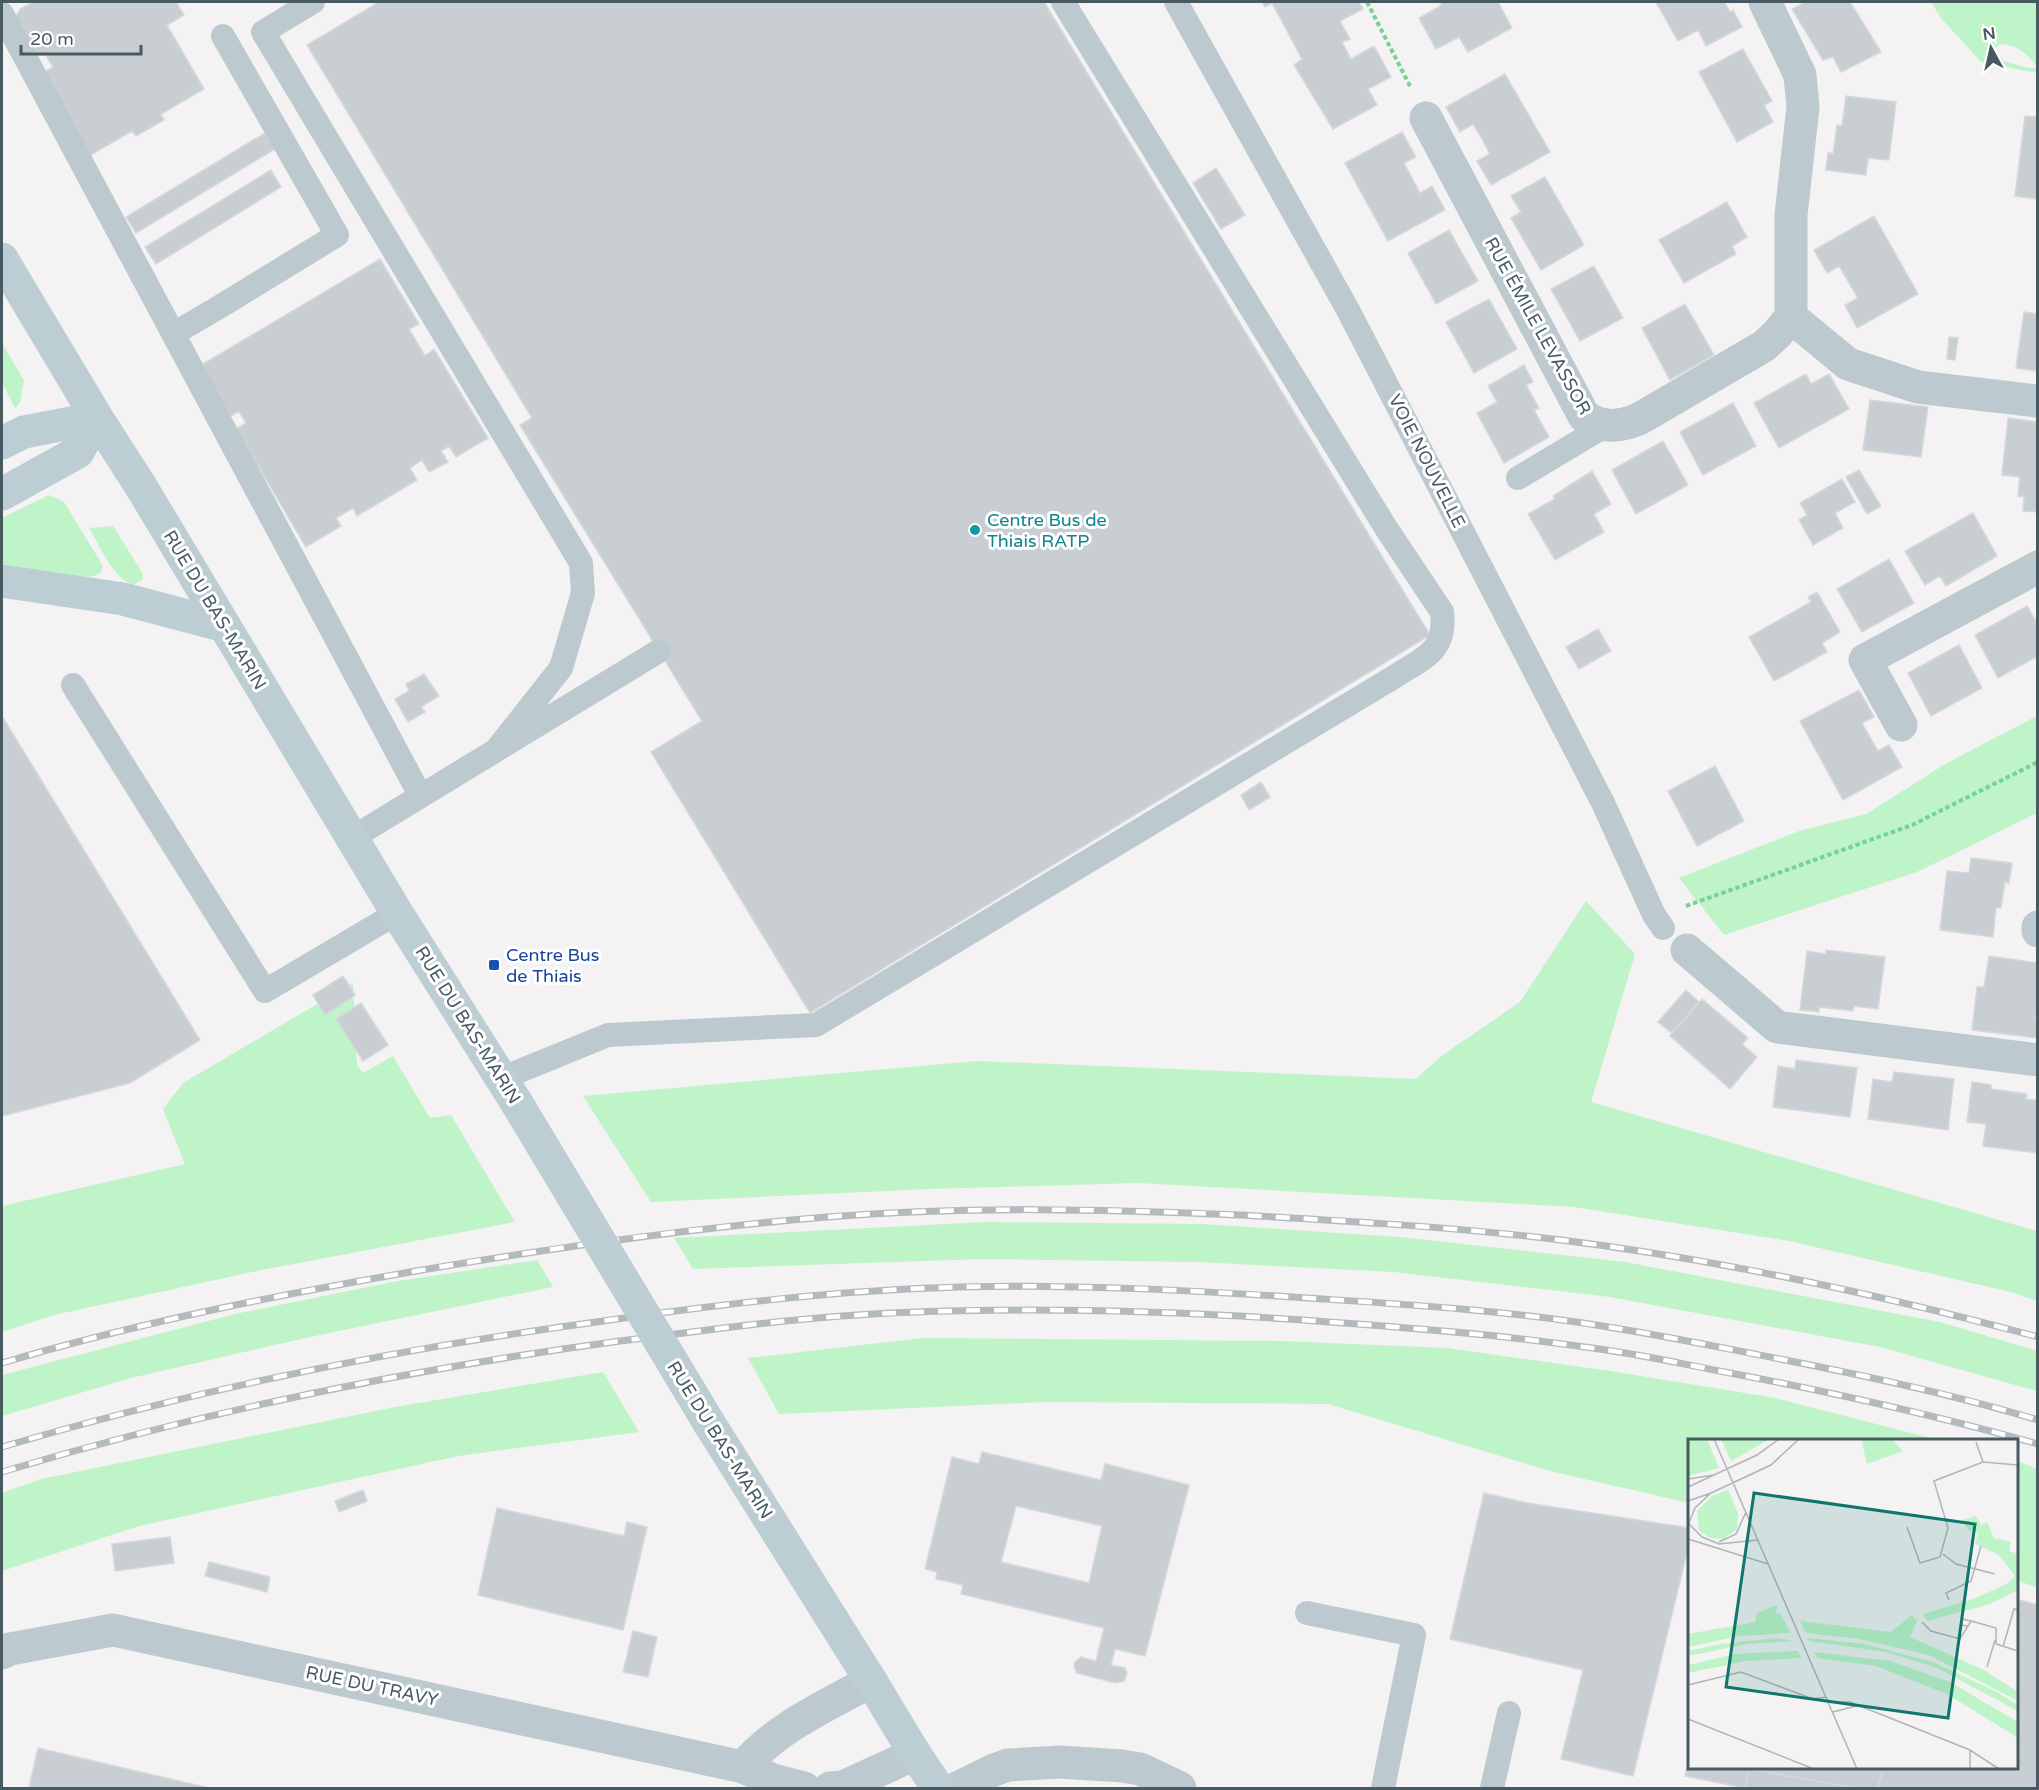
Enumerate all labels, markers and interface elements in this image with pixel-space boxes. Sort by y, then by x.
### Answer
scale bar [21,18,141,56]
north arrow [1961,18,2021,78]
text: N [1981,23,1997,45]
text: 20 m [30,28,74,50]
street label: RUE ÉMILE LEVASSOR [1480,233,1596,419]
street label: VOIE NOUVELLE [1384,390,1470,532]
place label: Centre Bus de Thiais RATP [987,509,1107,552]
marker: Centre Bus de Thiais RATP [968,523,982,537]
street label: RUE DU BAS-MARIN [159,526,271,694]
street label: RUE DU BAS-MARIN [410,942,526,1108]
place label: Centre Bus de Thiais [506,944,599,987]
marker: Centre Bus de Thiais [487,958,501,972]
street label: RUE DU BAS-MARIN [662,1357,778,1523]
inset map [1688,1439,2018,1769]
street label: RUE DU TRAVY [304,1661,441,1711]

